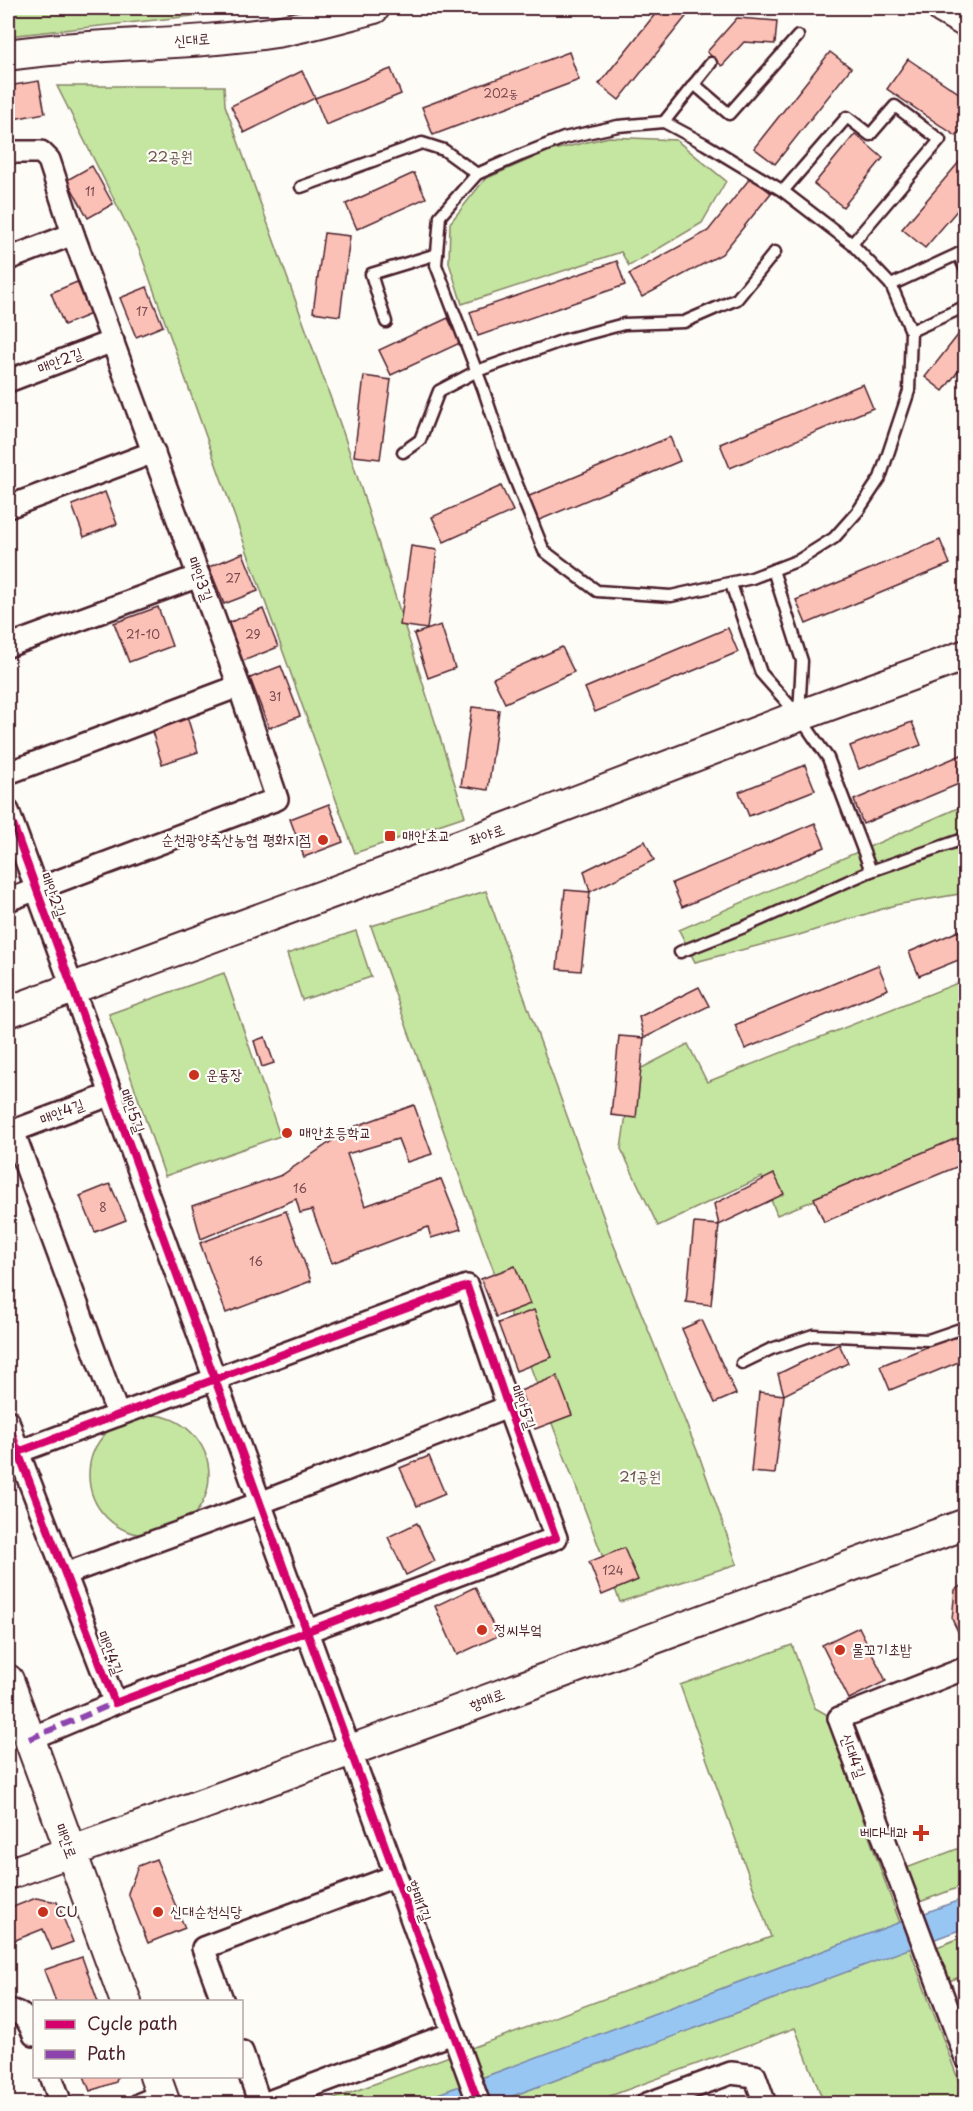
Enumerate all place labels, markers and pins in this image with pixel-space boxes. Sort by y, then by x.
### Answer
place label: 매안초교 [402,823,450,846]
place label: 순천광양축산농협 평화지점 [161,827,311,850]
marker: 매안초교 [383,829,397,843]
marker: 순천광양축산농협 평화지점 [316,833,330,847]
place label: 운동장 [206,1062,242,1085]
marker: 운동장 [187,1068,201,1082]
place label: 매안초등학교 [299,1120,371,1143]
marker: 매안초등학교 [280,1126,294,1140]
place label: 정씨부엌 [494,1617,542,1640]
marker: 정씨부엌 [475,1623,489,1637]
place label: 물꼬기초밥 [852,1637,912,1660]
marker: 물꼬기초밥 [833,1643,847,1657]
place label: 베다내과 [860,1820,908,1843]
marker: 베다내과 [912,1824,930,1842]
place label: CU [55,1899,78,1922]
place label: 신대순천식당 [170,1899,242,1922]
marker: CU [36,1905,50,1919]
marker: 신대순천식당 [151,1905,165,1919]

